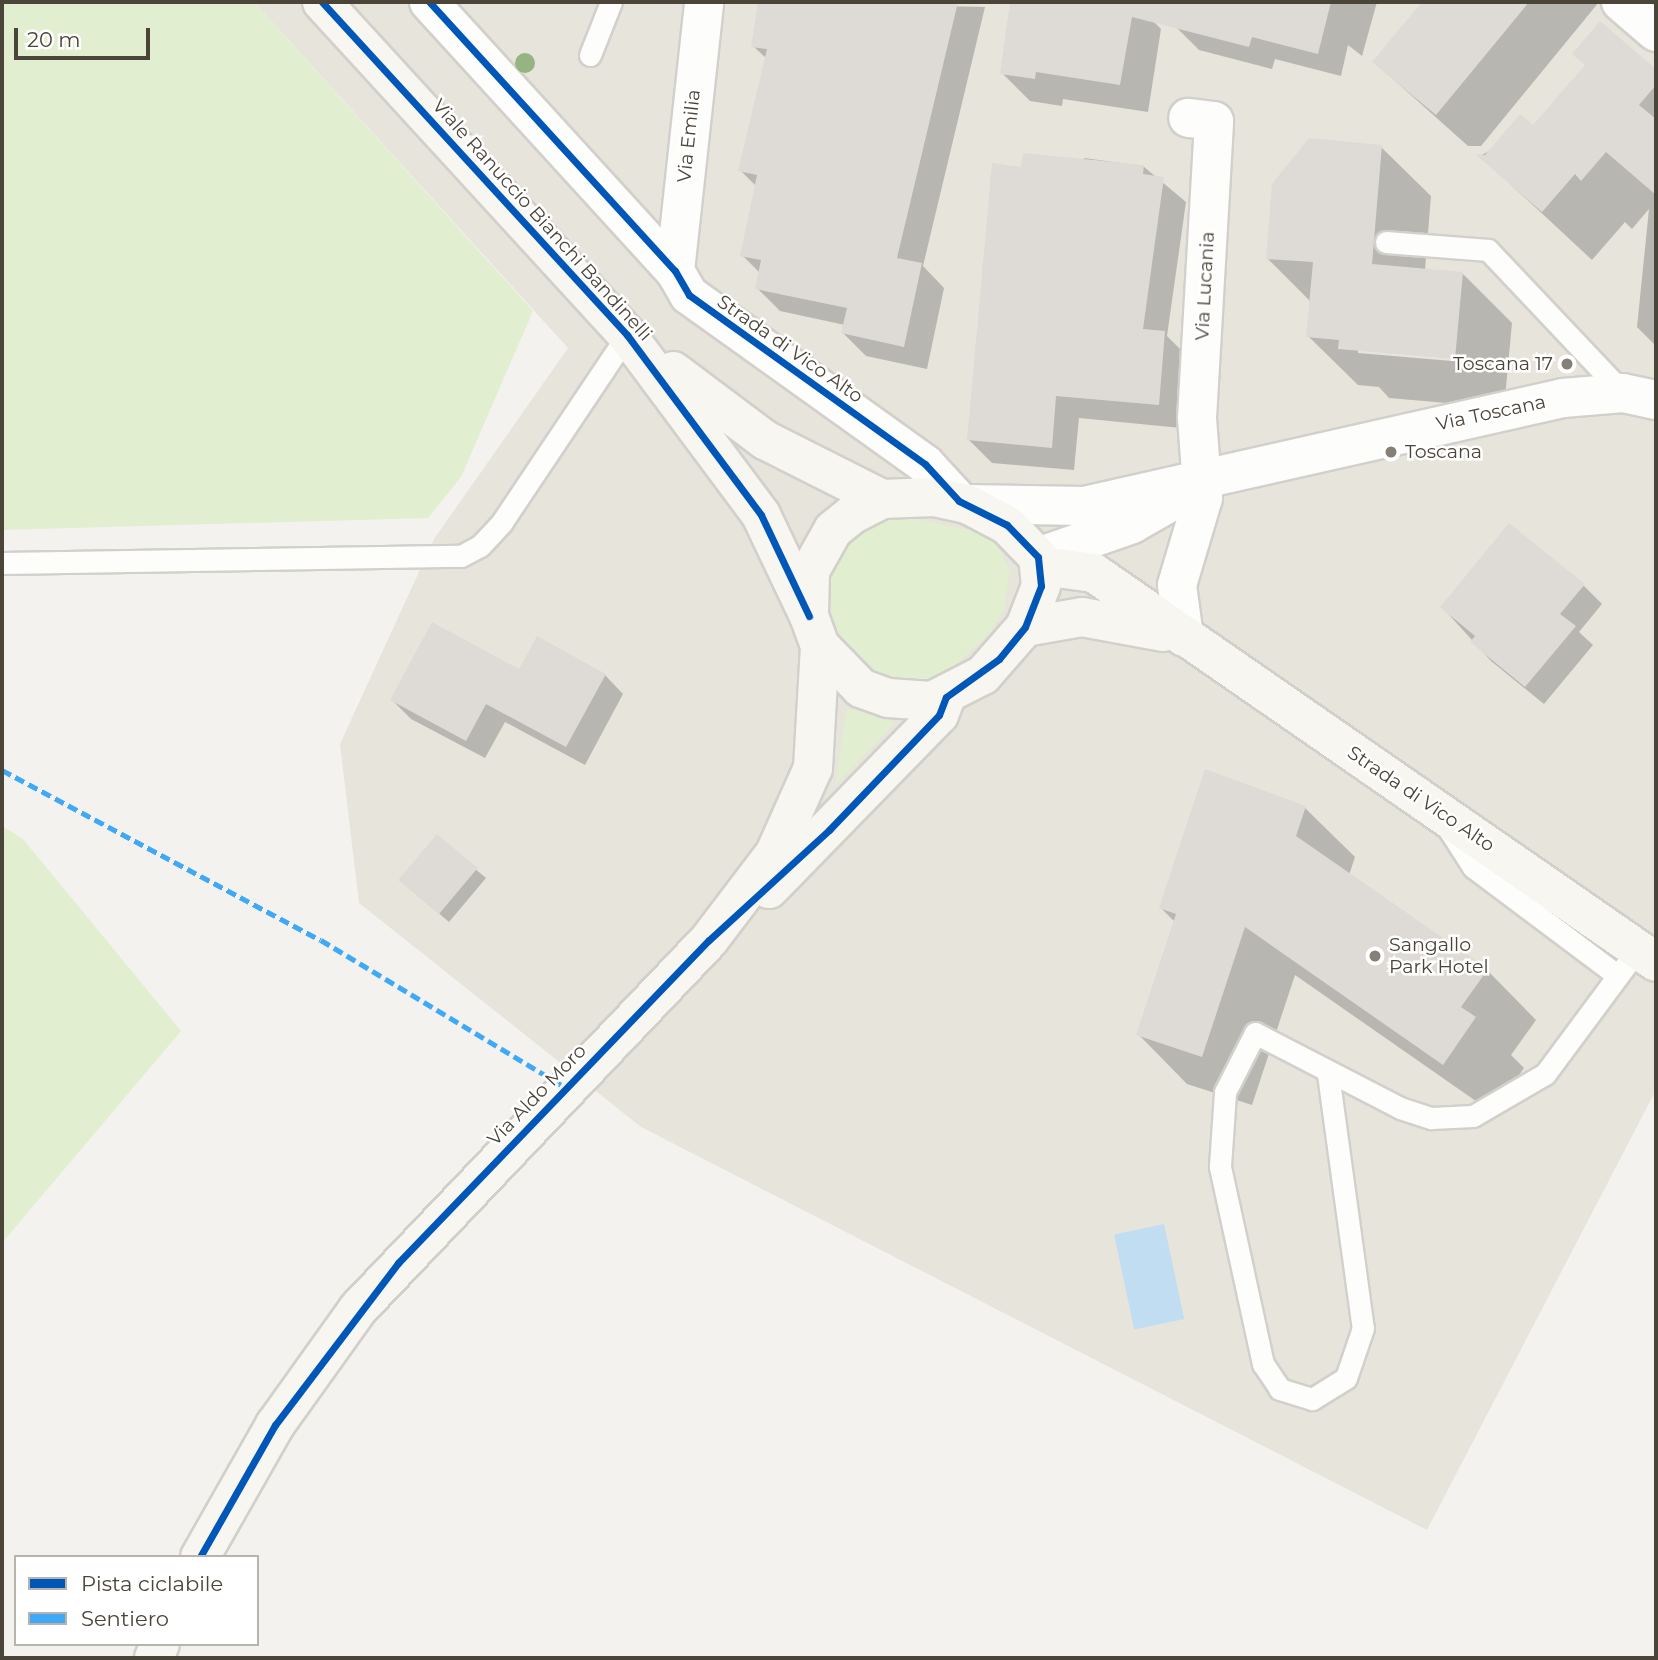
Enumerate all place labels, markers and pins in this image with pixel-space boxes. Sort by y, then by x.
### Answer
place label: Toscana 17 [1453,353,1553,375]
marker: Toscana 17 [1559,356,1575,372]
place label: Toscana [1405,441,1482,463]
marker: Toscana [1383,444,1399,460]
place label: Sangallo Park Hotel [1389,934,1489,978]
marker: Sangallo Park Hotel [1367,948,1383,964]

